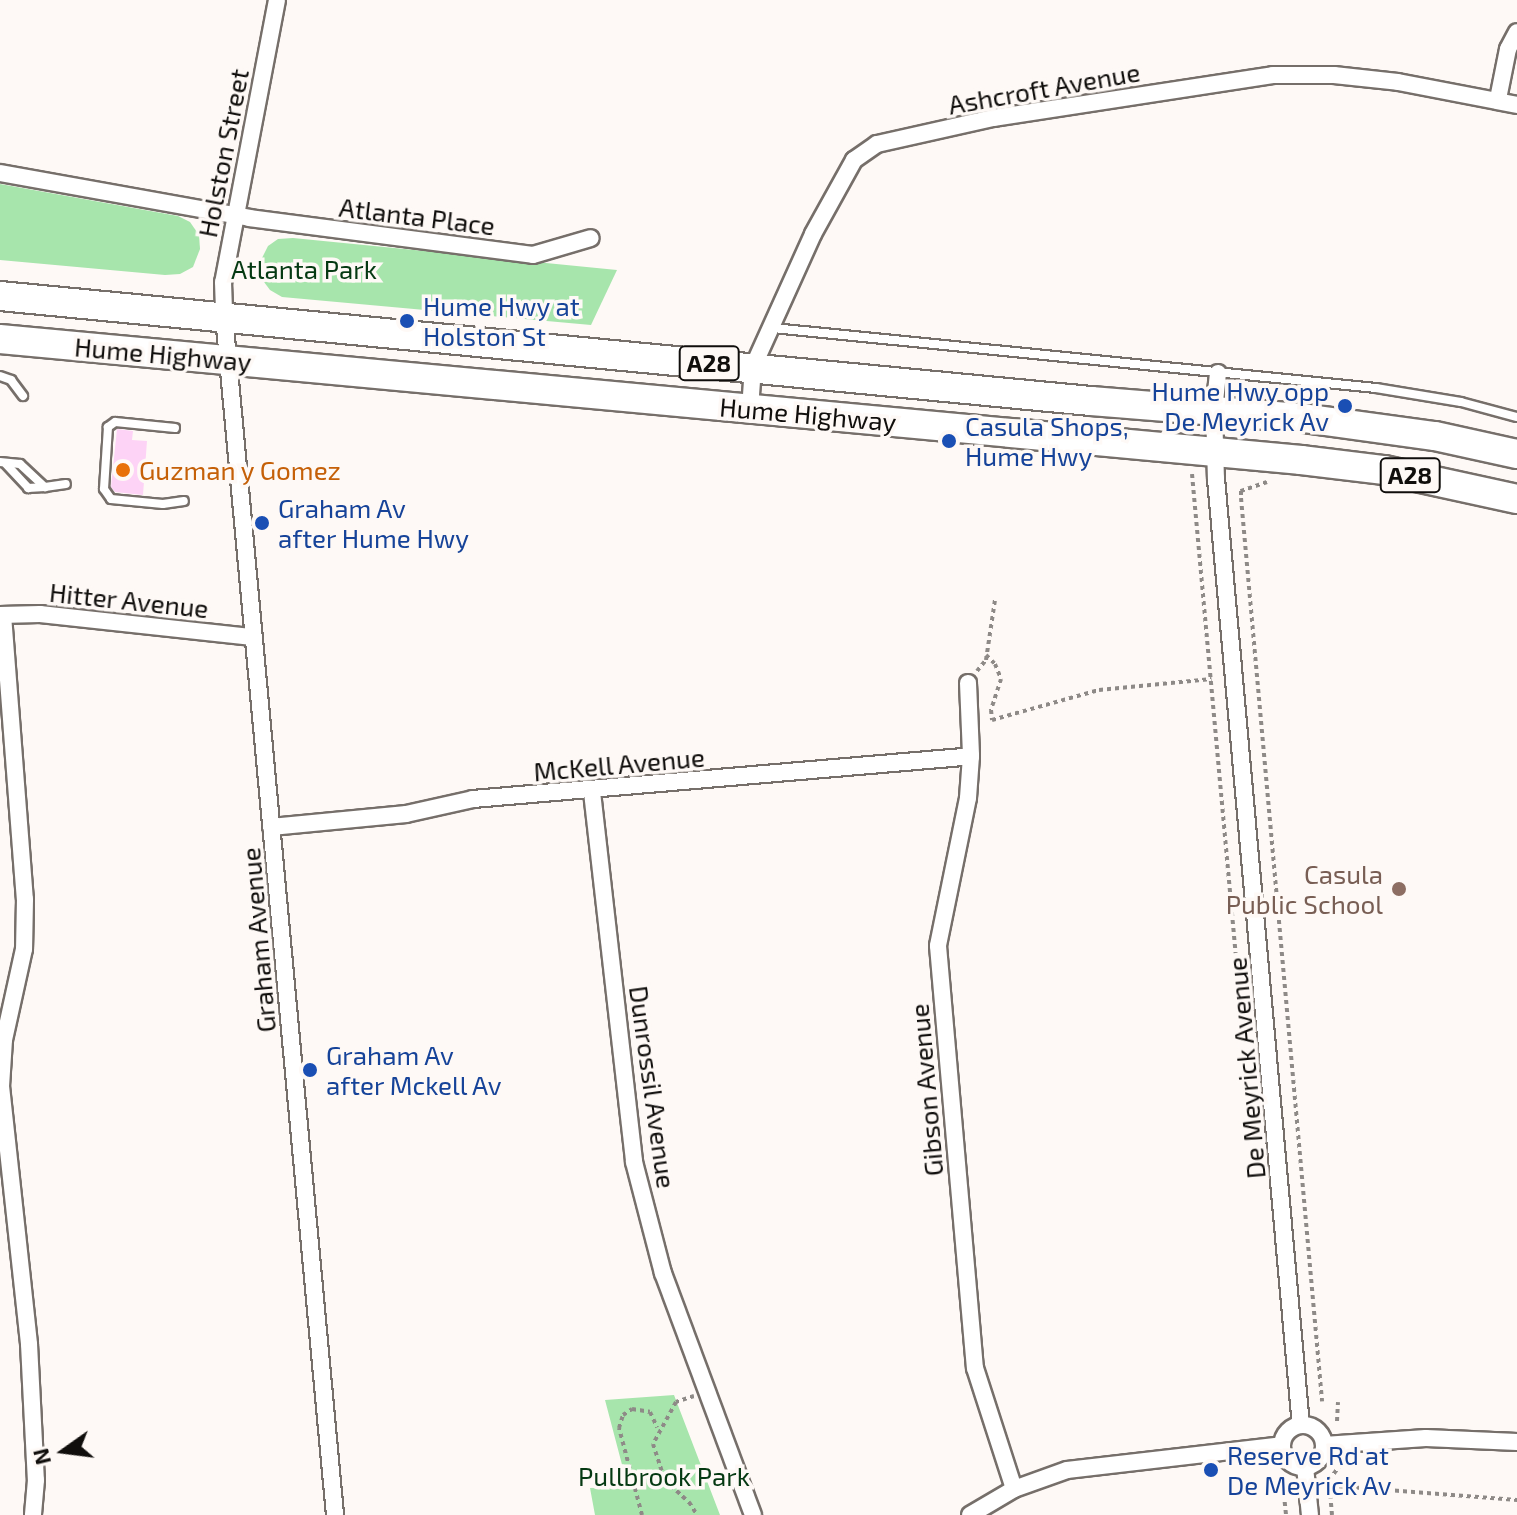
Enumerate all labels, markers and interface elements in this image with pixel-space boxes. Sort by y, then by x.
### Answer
street label: Ashcroft Avenue [945,56,1143,120]
street label: Holston Street [191,66,255,240]
street label: Atlanta Place [337,191,497,241]
park label: Atlanta Park [231,253,377,285]
place label: Hume Hwy at Holston St [423,290,580,352]
marker: Hume Hwy at Holston St [398,312,416,330]
street label: Hume Highway [73,331,253,377]
road number: A28 [677,343,741,383]
place label: Hume Hwy opp De Meyrick Av [1151,375,1329,436]
street label: Hume Highway [718,391,898,437]
marker: Hume Hwy opp De Meyrick Av [1336,397,1354,415]
place label: Casula Shops, Hume Hwy [965,410,1129,472]
marker: Casula Shops, Hume Hwy [940,432,958,450]
place label: Guzman y Gomez [139,454,342,486]
road number: A28 [1378,455,1442,495]
marker: Guzman y Gomez [114,461,132,479]
place label: Graham Av after Hume Hwy [278,492,470,554]
marker: Graham Av after Hume Hwy [253,514,271,532]
street label: Hitter Avenue [47,576,211,624]
street label: McKell Avenue [532,741,706,787]
street label: Graham Avenue [234,846,282,1034]
place label: Casula Public School [1226,858,1383,920]
marker: Casula Public School [1390,880,1408,898]
street label: De Meyrick Avenue [1221,955,1271,1181]
street label: Dunrossil Avenue [623,983,683,1191]
street label: Gibson Avenue [903,1002,949,1178]
place label: Graham Av after Mckell Av [326,1039,503,1100]
marker: Graham Av after Mckell Av [301,1061,319,1079]
north arrow [24,1411,104,1491]
place label: Reserve Rd at De Meyrick Av [1227,1439,1393,1500]
text: N [26,1446,55,1468]
park label: Pullbrook Park [578,1460,750,1492]
marker: Reserve Rd at De Meyrick Av [1202,1461,1220,1479]

